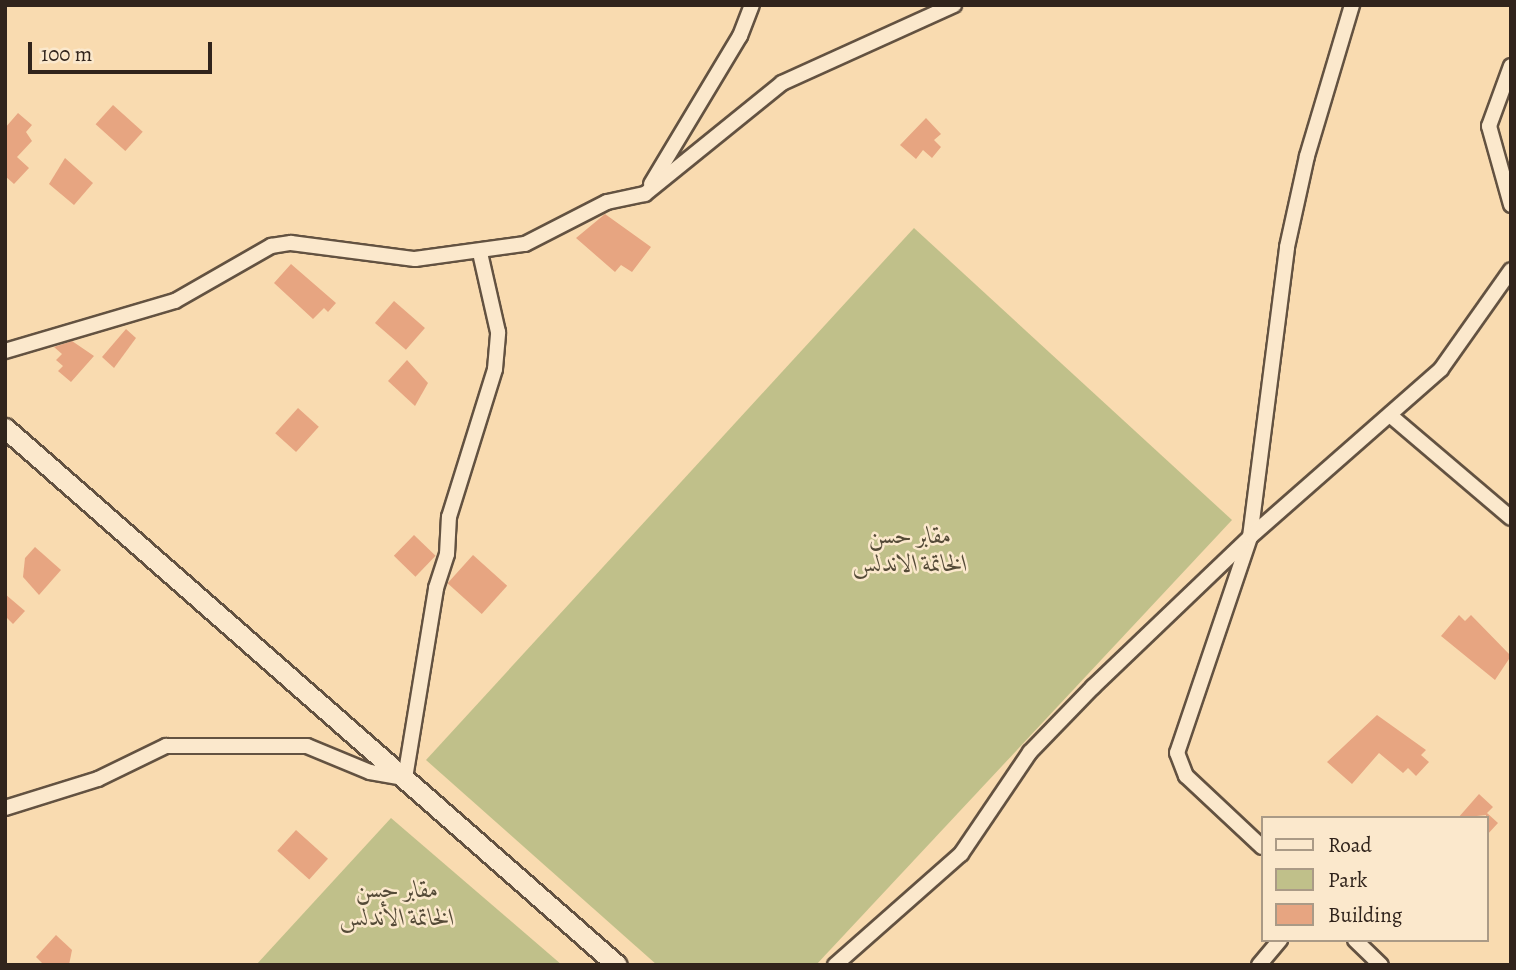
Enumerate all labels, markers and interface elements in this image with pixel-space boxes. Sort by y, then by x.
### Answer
scale bar [32,28,215,72]
text: 100 m [41,40,92,68]
park label: مقابر حسن الخاتمة الاندلس [852,522,968,578]
legend [1260,816,1488,942]
text: Road [1328,831,1372,859]
text: Park [1328,866,1367,894]
park label: مقابر حسن الخاتمة الأندلس [339,876,455,932]
text: Building [1328,901,1402,929]

